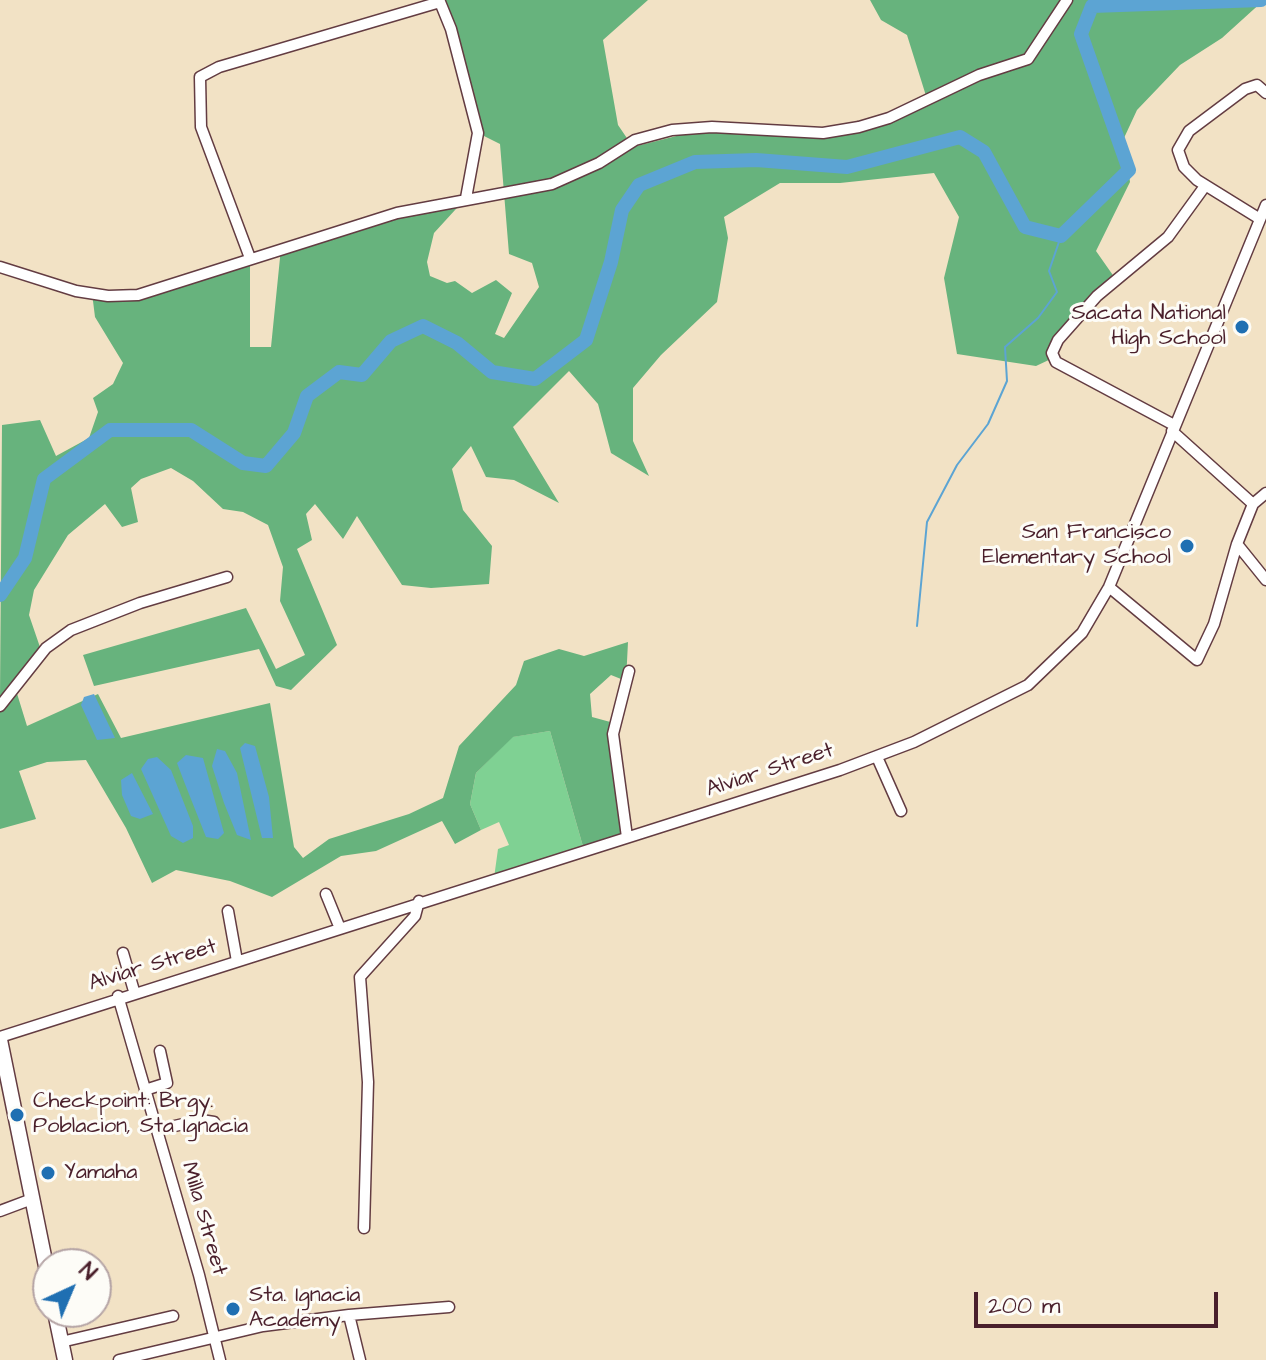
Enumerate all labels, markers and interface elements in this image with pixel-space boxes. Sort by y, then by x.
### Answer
place label: Sacata National High School [1071,301,1226,352]
marker: Sacata National High School [1233,318,1251,336]
place label: San Francisco Elementary School [982,520,1171,572]
marker: San Francisco Elementary School [1178,537,1196,555]
street label: Alviar Street [703,738,837,804]
street label: Alviar Street [86,934,220,998]
place label: Checkpoint: Brgy. Poblacion, Sta Ignacia [33,1089,248,1140]
marker: Checkpoint: Brgy. Poblacion, Sta Ignacia [8,1106,26,1124]
street label: Milla Street [174,1159,232,1279]
place label: Yamaha [64,1160,137,1186]
marker: Yamaha [39,1164,57,1182]
north arrow [32,1248,112,1328]
text: N [72,1256,103,1288]
scale bar [978,1276,1222,1326]
place label: Sta. Ignacia Academy [249,1283,360,1334]
text: 200 m [988,1289,1060,1323]
marker: Sta. Ignacia Academy [224,1300,242,1318]

